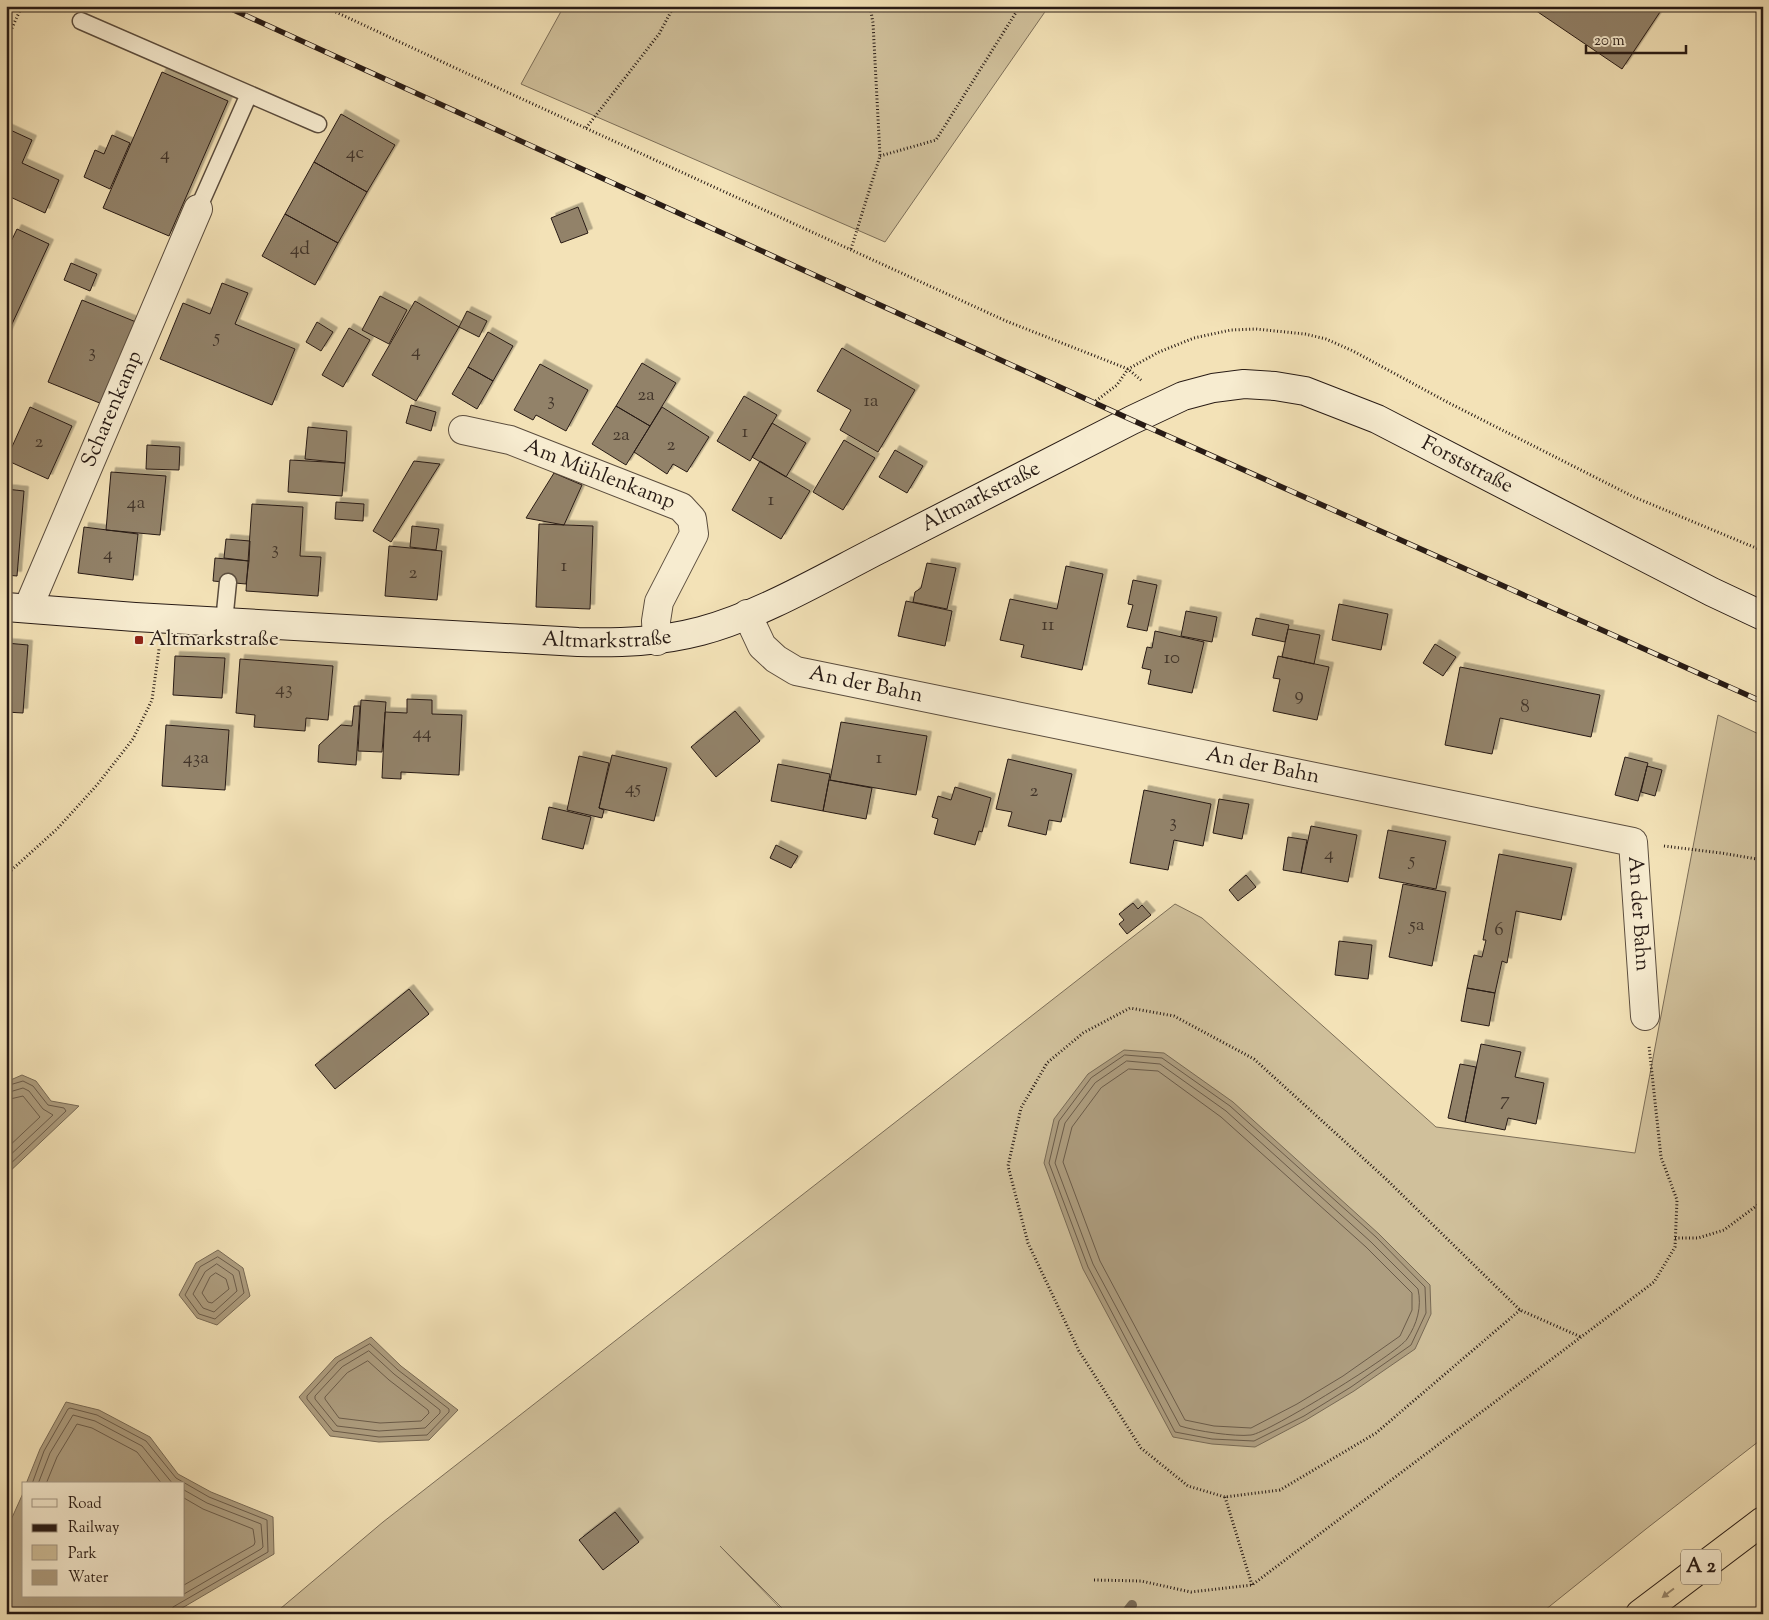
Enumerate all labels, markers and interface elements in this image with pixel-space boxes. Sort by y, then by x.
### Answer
scale bar [1586,22,1686,54]
text: 20 m [1594,31,1625,52]
house number: 4c [346,140,364,167]
house number: 4 [160,141,170,168]
house number: 4d [290,236,310,263]
house number: 5 [213,324,221,351]
house number: 4 [411,338,421,365]
house number: 3 [88,339,96,366]
street label: Scharenkamp [75,347,151,472]
house number: 2a [637,382,655,409]
house number: 3 [547,387,555,414]
house number: 1a [863,388,879,415]
house number: 1 [742,419,749,446]
house number: 2a [612,422,630,449]
house number: 2 [35,429,44,456]
street label: Forststraße [1416,429,1518,502]
street label: Am Mühlenkamp [519,432,679,518]
house number: 2 [667,432,676,459]
street label: Altmarkstraße [917,454,1046,540]
house number: 1 [768,487,775,514]
house number: 4a [127,490,145,517]
house number: 3 [271,536,279,563]
house number: 4 [103,541,113,568]
house number: 1 [561,553,568,580]
house number: 2 [409,560,418,587]
house number: 11 [1042,612,1055,639]
street label: Altmarkstraße [541,622,674,657]
place label: Altmarkstraße [149,625,279,655]
marker: Altmarkstraße [133,634,145,646]
house number: 10 [1164,645,1180,672]
street label: An der Bahn [806,659,925,712]
house number: 43 [275,676,293,703]
house number: 9 [1294,682,1304,709]
house number: 8 [1520,694,1530,721]
house number: 44 [412,720,432,747]
street label: An der Bahn [1203,740,1322,793]
house number: 43a [183,745,209,772]
house number: 1 [876,745,883,772]
house number: 45 [625,775,642,802]
house number: 2 [1030,778,1039,805]
house number: 3 [1169,809,1177,836]
house number: 4 [1324,841,1334,868]
house number: 5 [1408,847,1416,874]
street label: An der Bahn [1619,855,1657,972]
house number: 5a [1408,912,1425,939]
house number: 6 [1494,917,1504,944]
house number: 7 [1500,1087,1510,1114]
legend [22,1482,185,1598]
text: Road [68,1494,102,1515]
text: Railway [68,1518,120,1539]
text: Park [68,1544,97,1565]
road number: A 2 [1681,1550,1721,1584]
text: Water [68,1568,109,1589]
one-way arrow [1662,1587,1675,1598]

